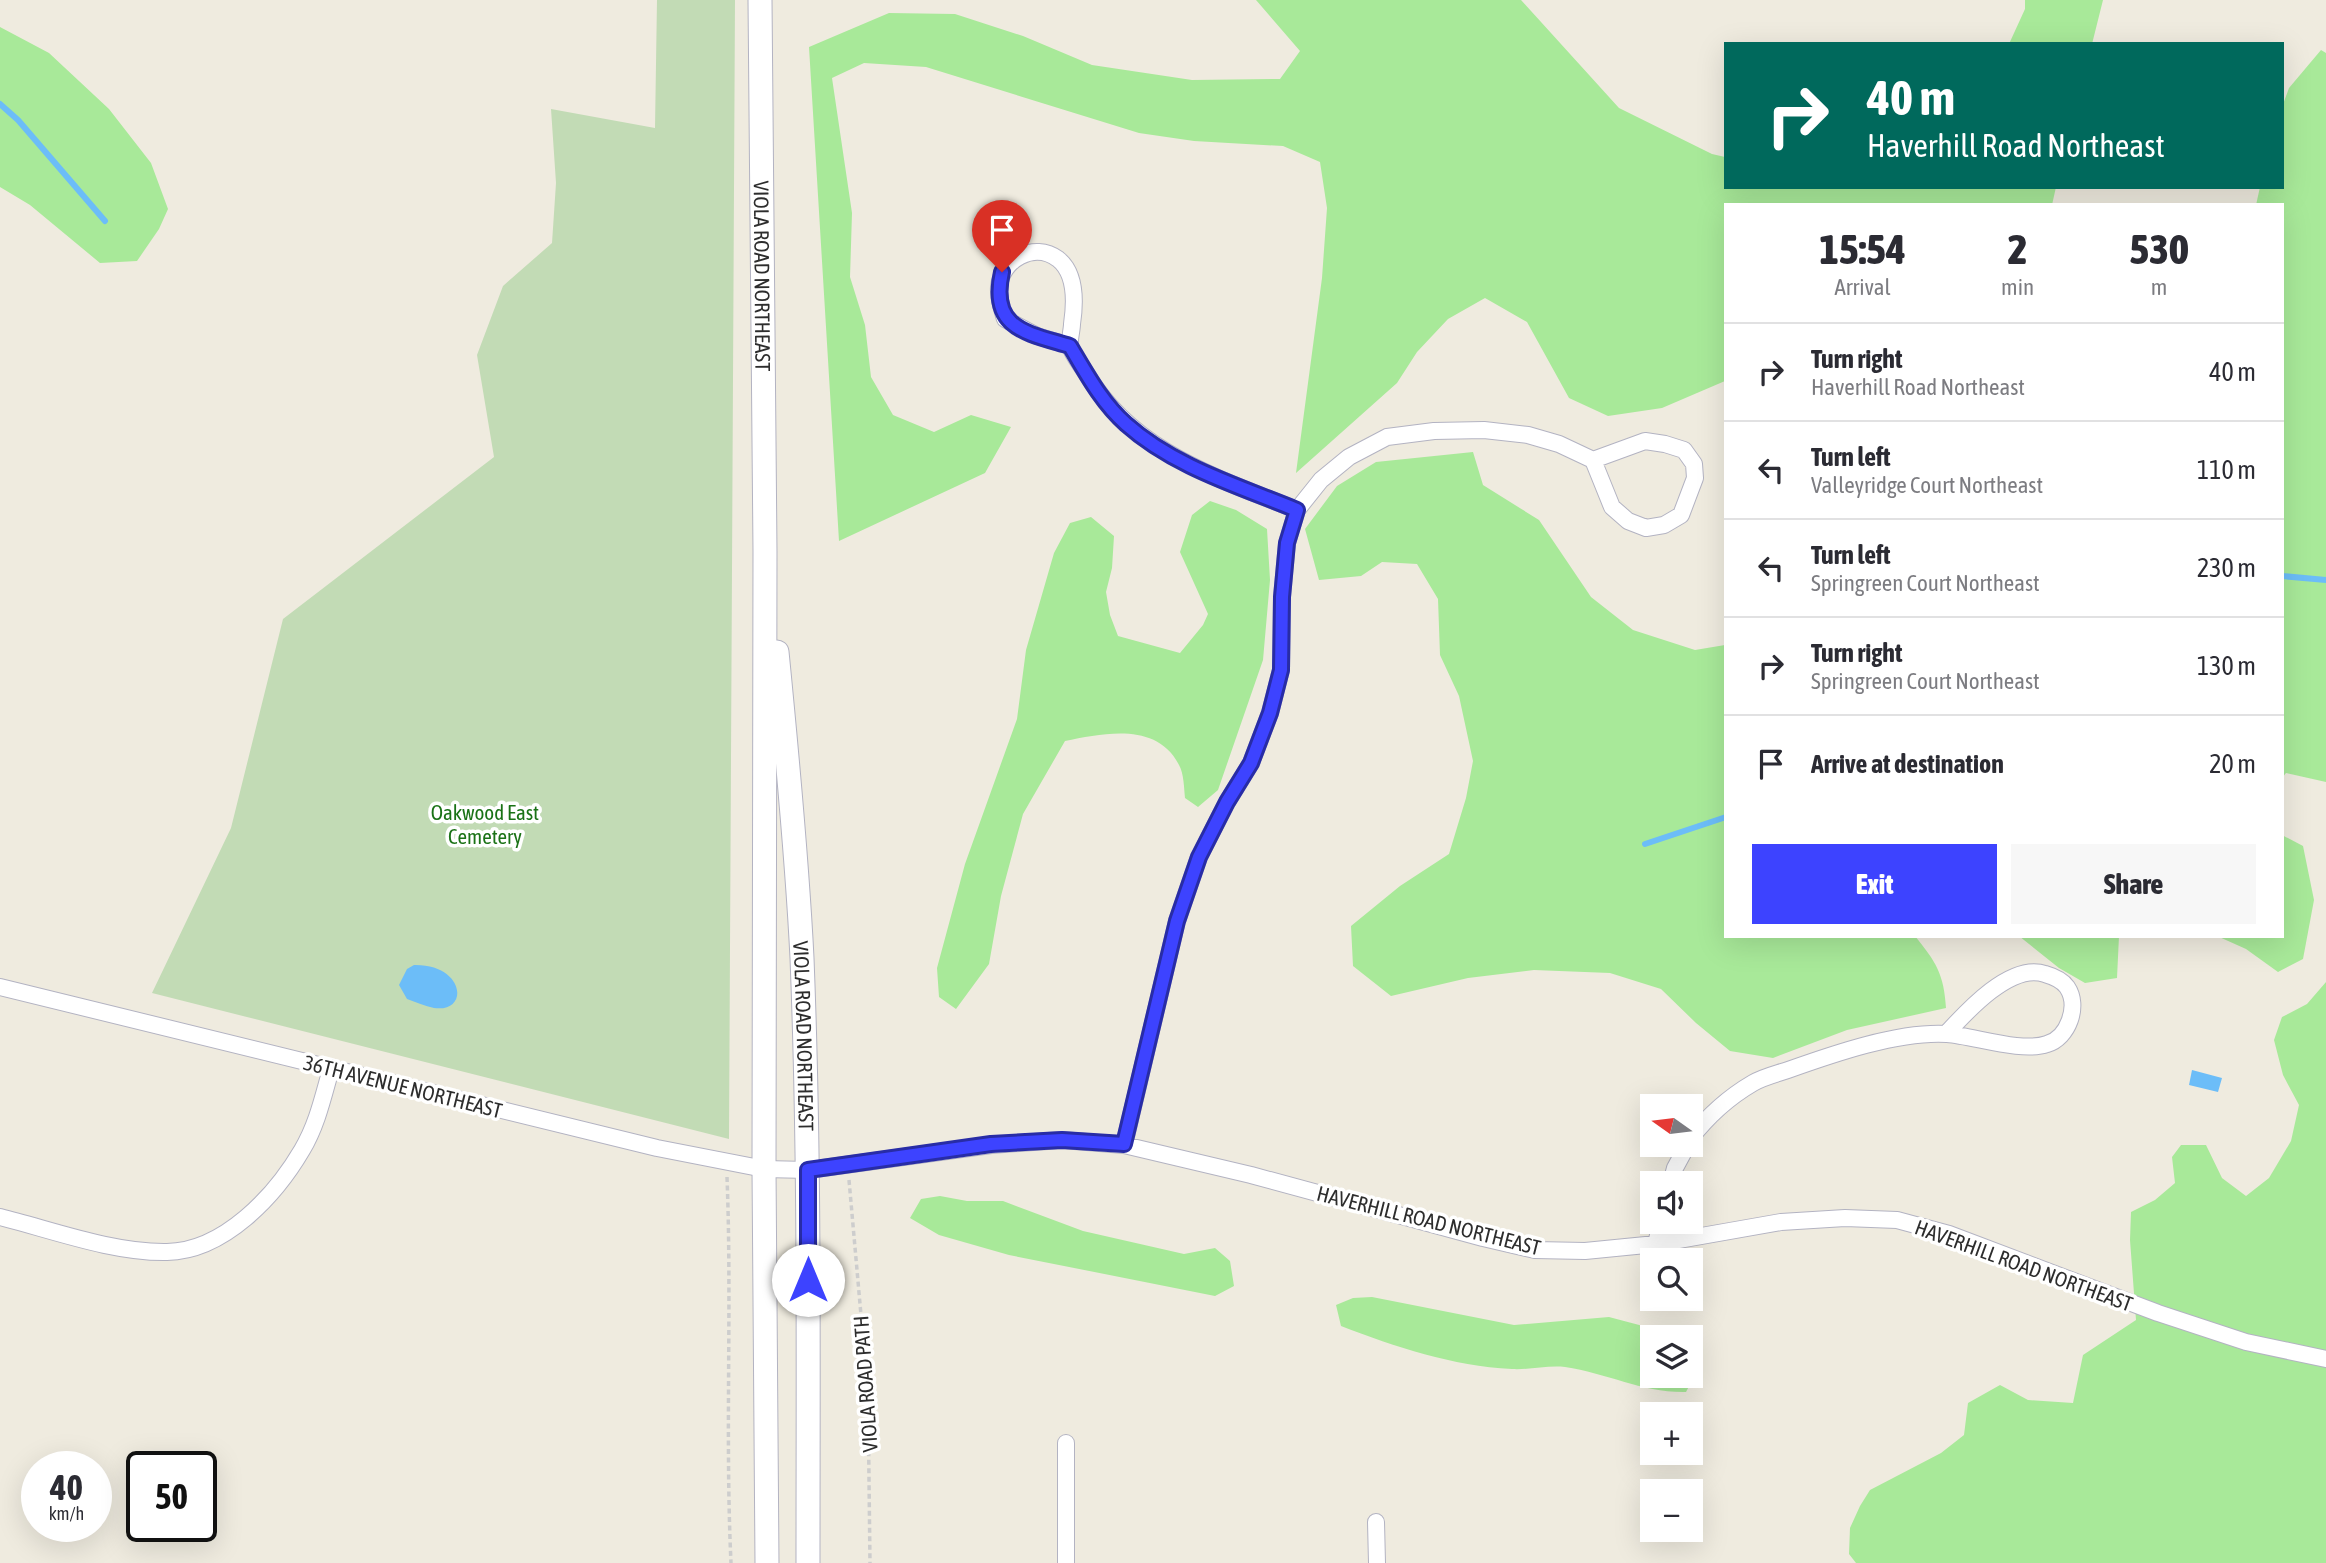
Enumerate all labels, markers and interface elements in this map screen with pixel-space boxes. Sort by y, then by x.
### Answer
text: 40 m [1867,69,1955,125]
icon: right [1752,70,1843,161]
text: Haverhill Road Northeast [1867,127,2165,164]
street label: VIOLA ROAD NORTHEAST [750,181,775,371]
pin [972,200,1032,272]
icon: arrive [983,211,1021,249]
text: 15:54 [1819,225,1906,273]
text: 2 [2008,225,2027,273]
text: 530 [2129,225,2189,273]
text: Arrival [1834,274,1891,300]
text: min [2001,274,2034,300]
text: m [2151,274,2167,300]
text: Turn right [1811,344,1902,374]
icon: right [1752,353,1790,391]
text: 40 m [2209,357,2256,387]
text: Haverhill Road Northeast [1811,374,2025,400]
text: Turn left [1811,442,1891,472]
icon: left [1752,451,1790,489]
text: 110 m [2197,455,2256,485]
text: Valleyridge Court Northeast [1811,472,2043,498]
text: Turn left [1811,540,1891,570]
icon: left [1752,549,1790,587]
text: 230 m [2197,553,2256,583]
text: Springreen Court Northeast [1811,570,2040,596]
text: Turn right [1811,638,1902,668]
icon: right [1752,647,1790,685]
text: 130 m [2197,651,2256,681]
text: Springreen Court Northeast [1811,668,2040,694]
icon: arrive [1752,745,1790,783]
text: Arrive at destination [1811,749,2004,779]
text: 20 m [2209,749,2256,779]
park label: Oakwood East Cemetery [431,800,539,848]
button: Exit [1752,844,1997,924]
button: Share [2011,844,2256,924]
street label: VIOLA ROAD NORTHEAST [789,940,819,1131]
street label: 36TH AVENUE NORTHEAST [301,1050,505,1122]
north arrow [1640,1094,1703,1157]
map controls [1640,1094,1703,1542]
button: sound [1640,1171,1703,1234]
street label: HAVERHILL ROAD NORTHEAST [1315,1181,1543,1259]
street label: HAVERHILL ROAD NORTHEAST [1912,1214,2136,1316]
position arrow [771,1243,845,1317]
button: search [1640,1248,1703,1311]
street label: VIOLA ROAD PATH [848,1315,882,1453]
button: layers [1640,1325,1703,1388]
button: + [1640,1402,1703,1465]
speed limit sign: 50 [126,1451,217,1542]
text: 40 [50,1467,83,1507]
button: − [1640,1479,1703,1542]
text: km/h [49,1503,84,1524]

